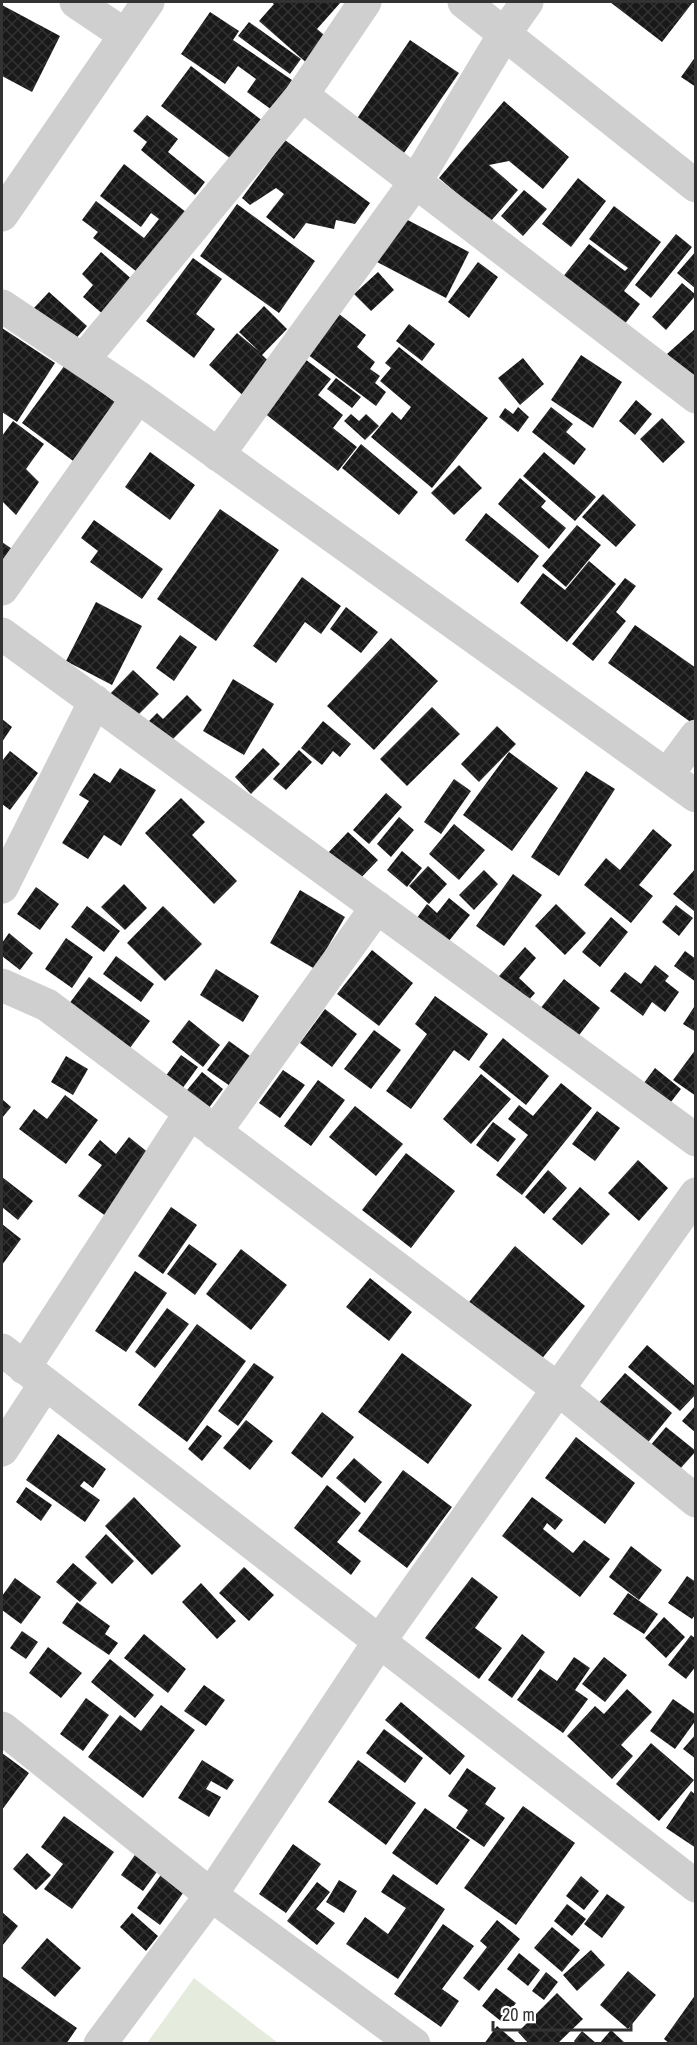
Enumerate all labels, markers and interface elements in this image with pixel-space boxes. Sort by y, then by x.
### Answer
scale bar [493,1994,631,2032]
text: 20 m [502,2002,535,2027]

